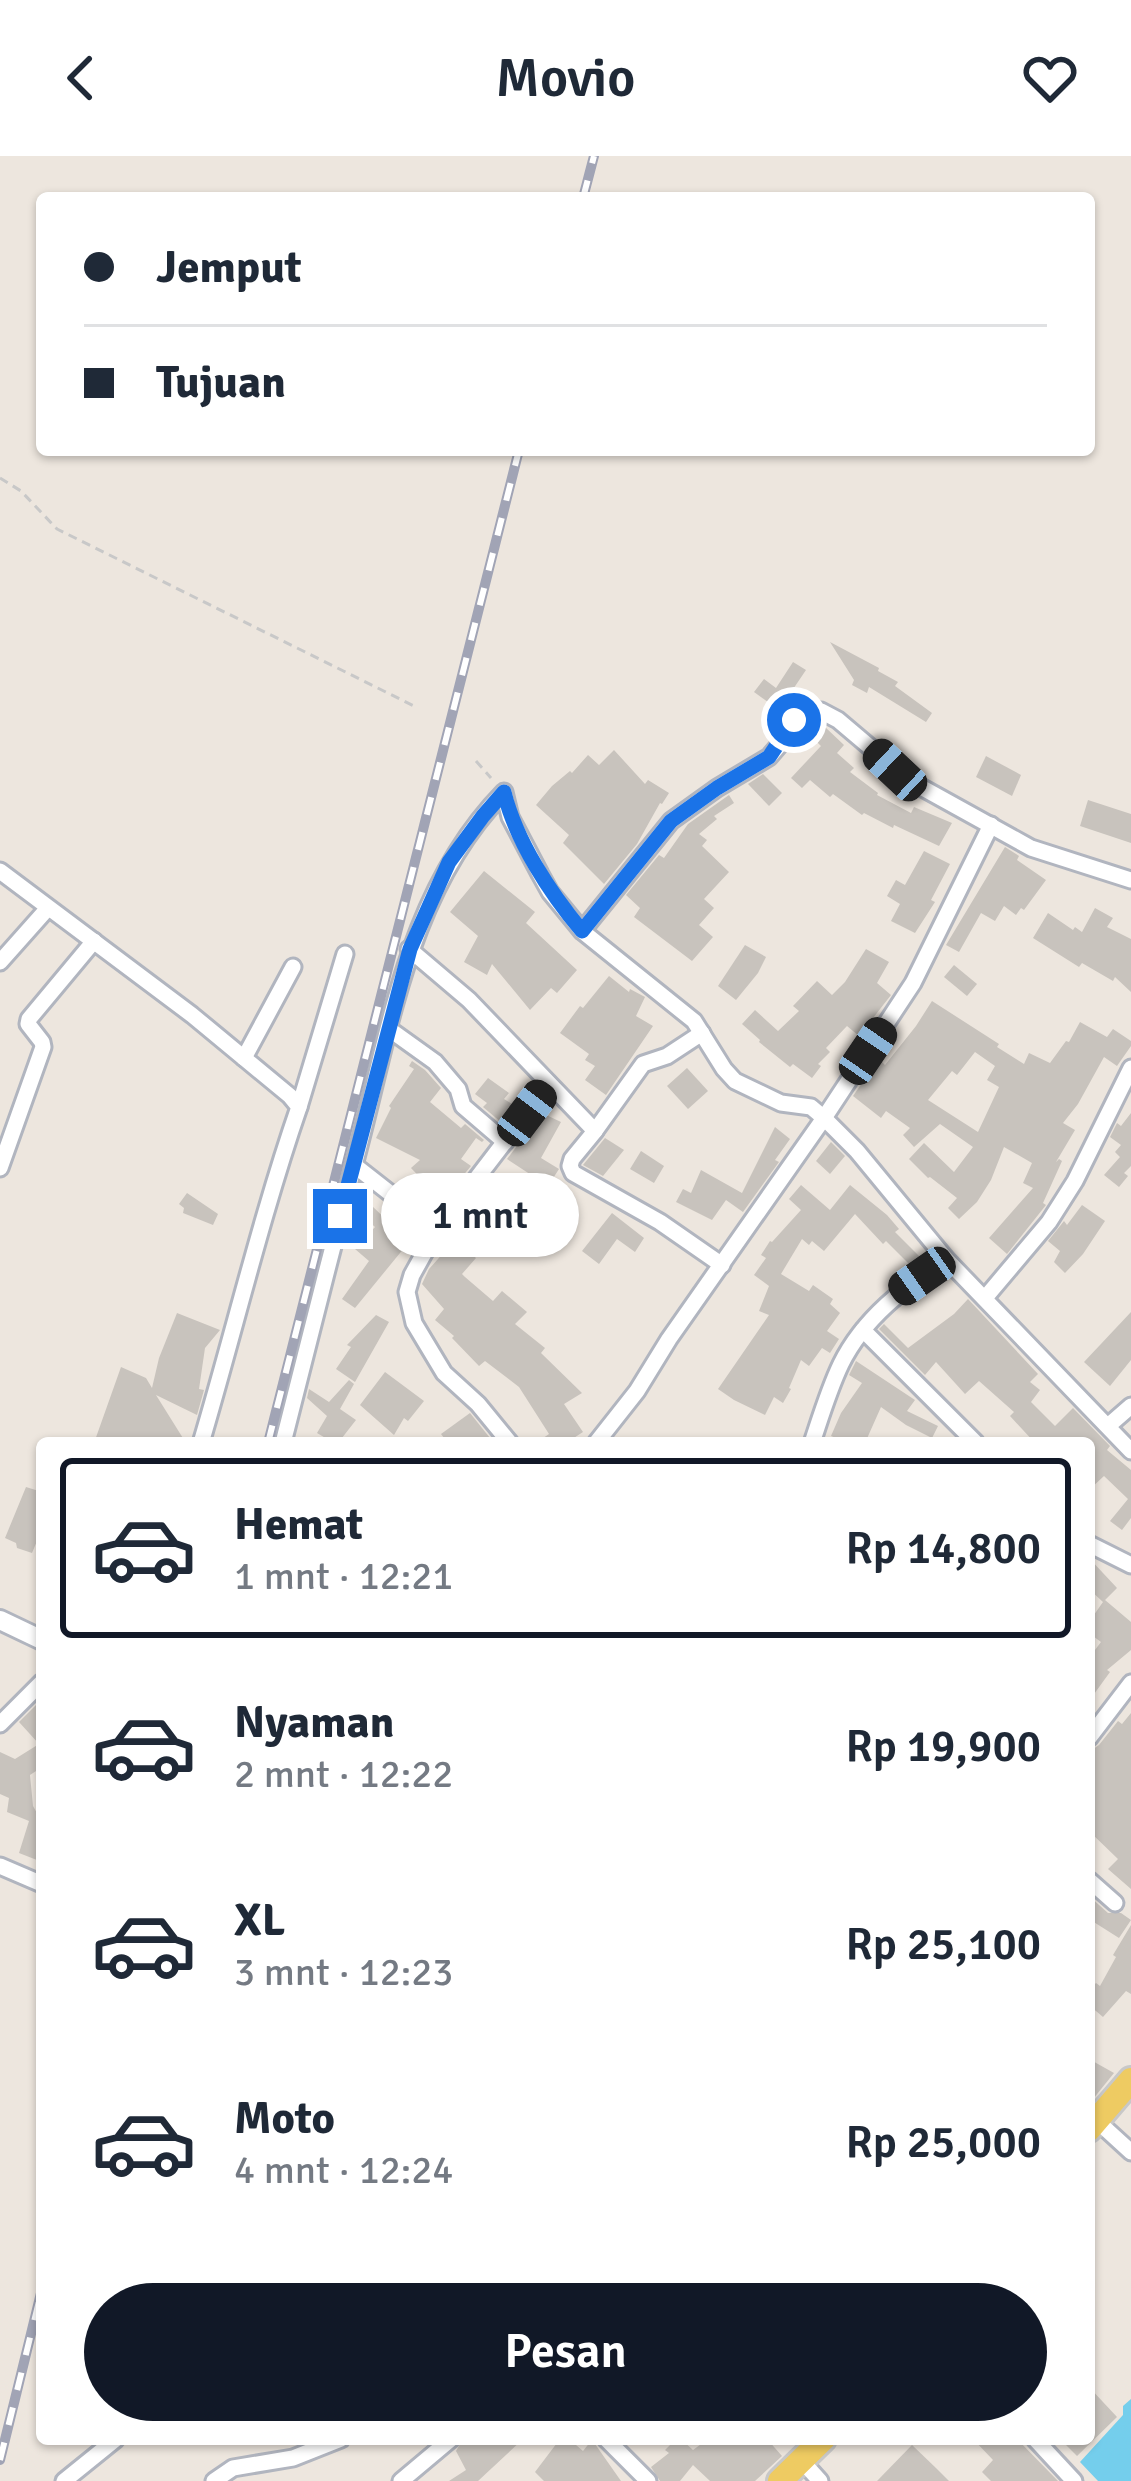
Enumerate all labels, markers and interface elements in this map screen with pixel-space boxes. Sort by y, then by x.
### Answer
icon: back [48,45,114,111]
text: Movio [496,45,635,112]
icon: heart [1017,45,1083,111]
text: Jemput [156,240,302,295]
text: Tujuan [156,355,286,410]
route start [767,693,821,747]
car [856,732,934,808]
car [833,1011,903,1091]
car [491,1073,563,1153]
callout: 1 mnt [382,1174,580,1258]
route end [313,1189,367,1243]
text: 1 mnt [432,1191,528,1239]
car [882,1241,962,1311]
icon: car [90,1494,198,1602]
text: Hemat [234,1497,363,1552]
text: Rp 14,800 [845,1521,1041,1576]
text: 1 mnt · 12:21 [234,1552,453,1600]
icon: car [90,1692,198,1800]
text: Nyaman [234,1695,394,1750]
text: Rp 19,900 [845,1719,1041,1774]
text: 2 mnt · 12:22 [234,1750,453,1798]
icon: car [90,1890,198,1998]
text: XL [234,1893,285,1948]
text: Rp 25,100 [845,1917,1041,1972]
text: 3 mnt · 12:23 [234,1948,453,1996]
icon: car [90,2088,198,2196]
text: Moto [234,2091,335,2146]
text: Rp 25,000 [845,2115,1041,2170]
text: 4 mnt · 12:24 [234,2146,453,2194]
button: Pesan [84,2283,1047,2421]

